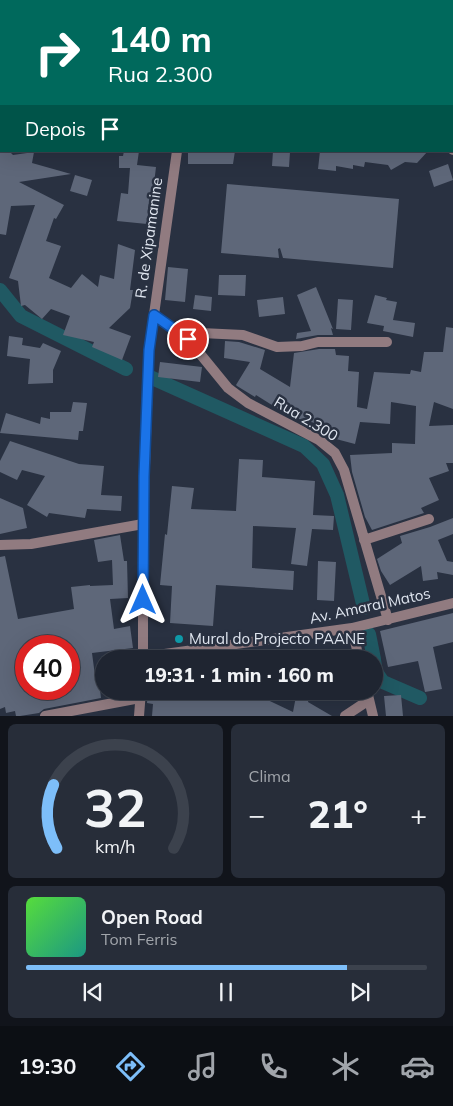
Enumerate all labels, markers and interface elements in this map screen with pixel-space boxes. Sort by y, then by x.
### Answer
text: 140 m [108,17,212,61]
icon: right [25,20,90,85]
text: Rua 2.300 [108,60,213,88]
icon: arrive [96,115,124,143]
text: Depois [25,117,86,141]
street label: R. de Xipamanine [131,176,166,300]
pin [167,318,209,360]
icon: arrive [174,325,202,353]
street label: Rua 2.300 [271,392,342,445]
position arrow [116,573,168,625]
street label: Av. Amaral Matos [308,583,432,628]
place label: Mural do Projecto PAANE [189,629,365,648]
marker: Mural do Projecto PAANE [173,633,185,645]
speed limit sign: 40 [15,635,80,700]
text: 19:31 · 1 min · 160 m [144,663,334,687]
text: Clima [249,766,291,786]
text: 32 [84,775,146,840]
text: 21° [308,790,368,838]
text: − [249,797,265,832]
text: + [410,797,427,832]
text: km/h [95,835,135,857]
text: Open Road [101,905,203,929]
text: Tom Ferris [101,929,178,949]
icon: previous [79,978,107,1006]
icon: pause [212,978,240,1006]
icon: next [346,978,374,1006]
icon: directions [113,1049,148,1084]
icon: music [185,1049,220,1084]
icon: phone [256,1049,291,1084]
icon: climate [328,1049,363,1084]
icon: car [400,1049,435,1084]
text: 19:30 [18,1052,77,1080]

